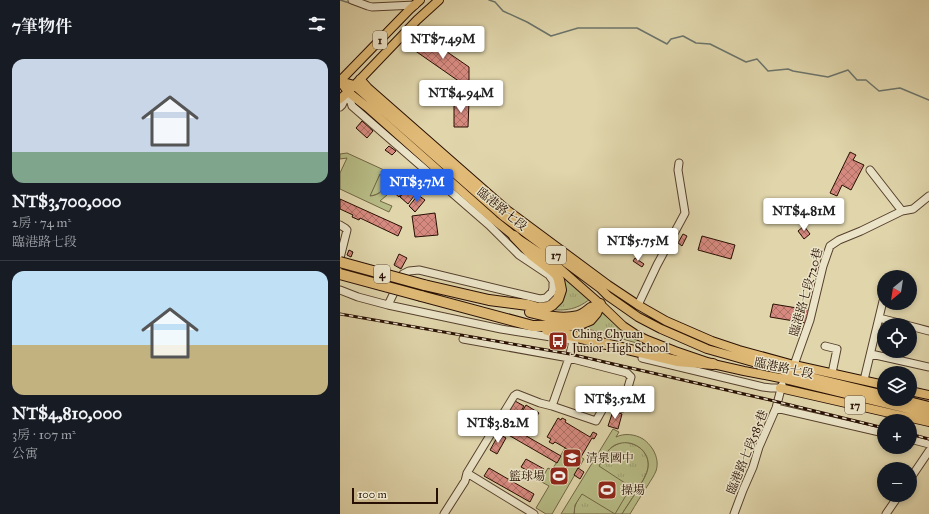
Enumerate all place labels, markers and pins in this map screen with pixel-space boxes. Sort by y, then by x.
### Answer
pin: NT$7.49M [402,26,484,60]
pin: NT$4.94M [420,80,502,114]
pin: NT$3.7M [380,169,454,203]
pin: NT$4.81M [763,198,845,232]
pin: NT$5.75M [597,228,679,262]
place label: Ching Chyuan Junior High School [570,327,669,356]
bus stop icon: Ching Chyuan Junior High School [547,330,569,352]
pin: NT$3.52M [574,386,656,420]
pin: NT$3.82M [457,410,539,444]
school or university icon: 清泉國中 [561,447,583,469]
place label: 清泉國中 [586,451,634,465]
sports icon: 籃球場 [548,465,570,487]
place label: 籃球場 [509,469,545,483]
sports icon: 操場 [596,479,618,501]
place label: 操場 [621,483,645,497]

